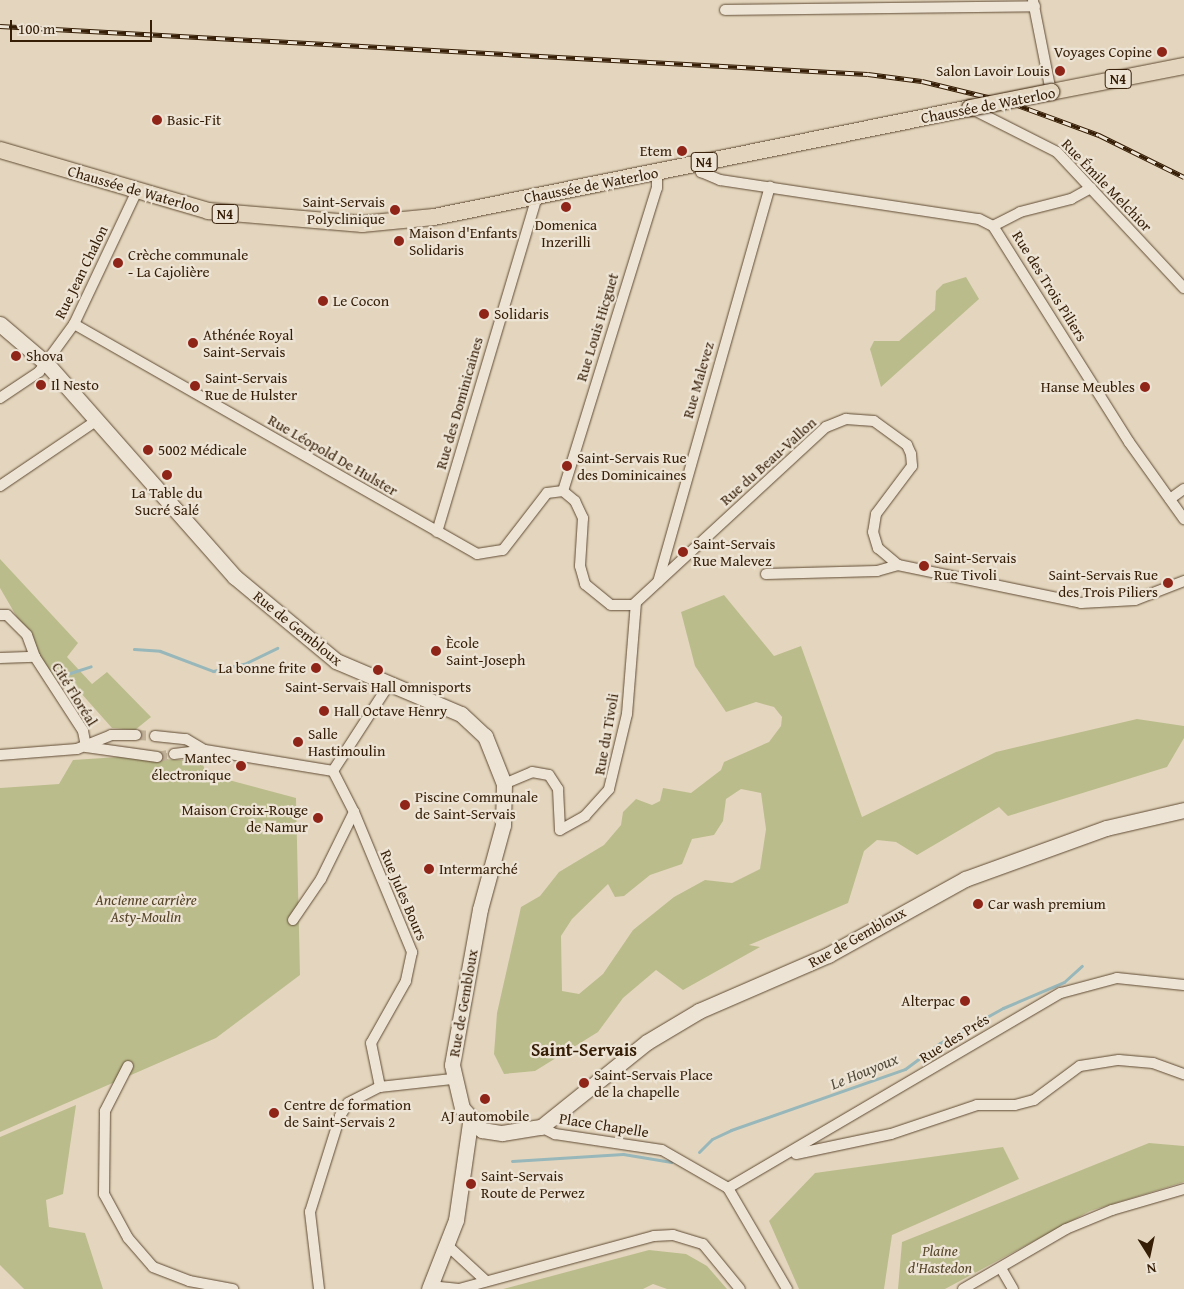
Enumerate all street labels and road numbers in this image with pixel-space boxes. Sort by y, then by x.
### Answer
road number: N4 [1104,68,1132,90]
street label: Chaussée de Waterloo [919,83,1057,127]
street label: Rue Émile Melchior [1058,135,1156,235]
road number: N4 [690,150,718,173]
street label: Chaussée de Waterloo [66,162,202,216]
street label: Chaussée de Waterloo [522,163,660,207]
road number: N4 [211,202,239,225]
street label: Rue Jean Chalon [51,222,111,322]
street label: Rue des Trois Piliers [1009,227,1091,345]
street label: Rue Louis Hicguet [572,271,622,383]
street label: Rue des Dominicaines [432,335,486,471]
street label: Rue Malevez [679,340,717,420]
street label: Rue Léopold De Hulster [265,411,401,499]
street label: Rue du Beau-Vallon [716,413,820,509]
street label: Rue de Gembloux [250,587,346,669]
street label: Cité Floréal [48,659,102,729]
street label: Rue du Tivoli [590,692,622,776]
street label: Rue Jules Bours [377,847,431,943]
street label: Rue de Gembloux [805,903,909,971]
street label: Rue de Gembloux [445,948,481,1058]
street label: Rue des Prés [916,1010,992,1066]
street label: Place Chapelle [558,1109,650,1141]

